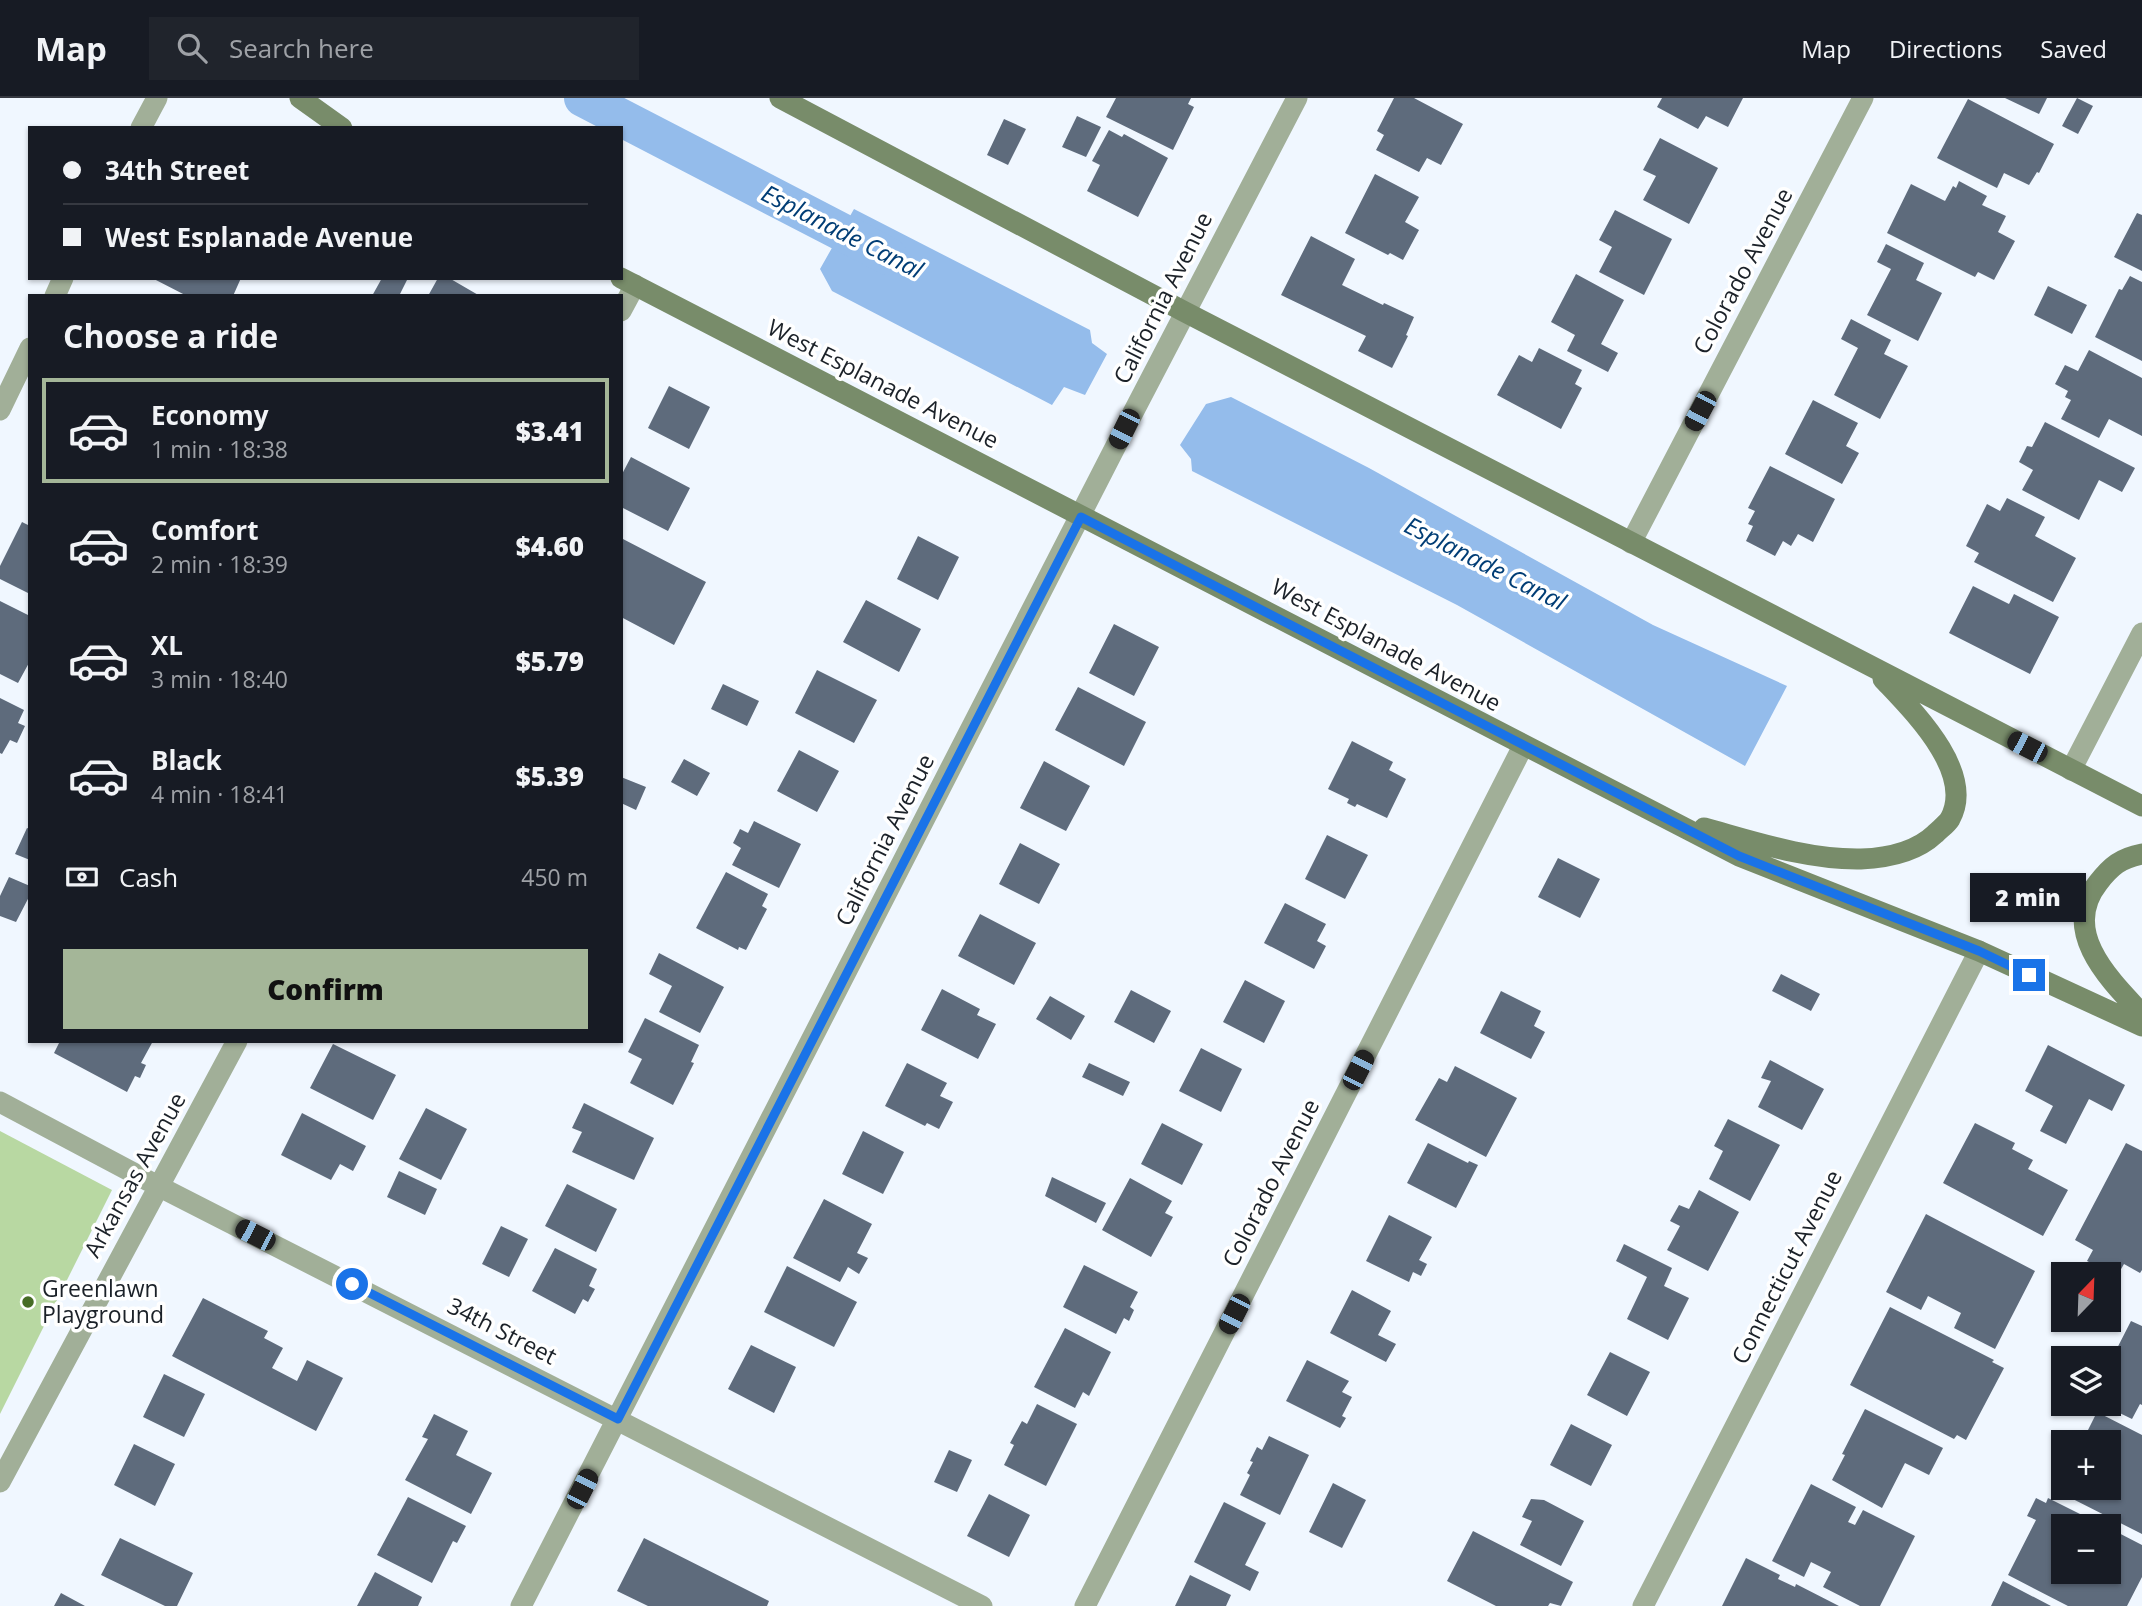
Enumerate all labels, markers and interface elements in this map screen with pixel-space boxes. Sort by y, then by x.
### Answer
search box [149,17,639,80]
text: Map [35,26,107,71]
icon: search [173,29,211,67]
text: Search here [229,30,374,66]
text: Map [1801,32,1851,65]
text: Directions [1889,32,2002,65]
text: Saved [2040,32,2107,65]
text: 34th Street [105,152,249,188]
water label: Esplanade Canal [756,176,930,286]
street label: Colorado Avenue [1685,182,1799,359]
street label: California Avenue [1105,206,1219,389]
text: West Esplanade Avenue [105,219,413,255]
street label: West Esplanade Avenue [762,311,1005,455]
text: Choose a ride [63,314,278,357]
car [1681,388,1720,434]
text: Economy [151,397,269,433]
icon: car [67,399,130,462]
car [1106,406,1143,452]
text: $3.41 [516,413,584,449]
text: 1 min · 18:38 [151,433,288,465]
water label: Esplanade Canal [1399,508,1573,618]
text: Comfort [151,512,258,548]
icon: car [67,514,130,577]
text: $4.60 [516,528,584,564]
text: 2 min · 18:39 [151,548,288,580]
street label: West Esplanade Avenue [1266,570,1507,718]
text: XL [151,627,183,663]
icon: car [67,629,130,692]
text: $5.79 [516,643,584,679]
text: 3 min · 18:40 [151,663,288,695]
car [2004,728,2051,766]
text: Black [151,742,222,778]
icon: car [67,744,130,807]
street label: California Avenue [827,748,941,931]
text: $5.39 [516,758,584,794]
text: 4 min · 18:41 [151,778,288,810]
icon: cash [63,858,101,896]
text: Cash [119,859,178,895]
text: 450 m [521,861,588,893]
callout: 2 min [1971,874,2087,922]
text: 2 min [1995,881,2061,913]
button: Confirm [63,949,588,1029]
route end [2013,959,2045,991]
car [1340,1047,1377,1093]
street label: Arkansas Avenue [76,1086,193,1263]
street label: Colorado Avenue [1214,1093,1326,1272]
street label: Connecticut Avenue [1723,1164,1849,1369]
car [232,1216,279,1254]
north arrow [2051,1262,2121,1332]
map controls [2051,1262,2121,1584]
route start [336,1268,368,1300]
place label: Greenlawn Playground [42,1272,164,1330]
street label: 34th Street [442,1289,563,1371]
car [1216,1291,1253,1337]
marker: Greenlawn Playground [20,1294,36,1310]
button: layers [2051,1346,2121,1416]
button: + [2051,1430,2121,1500]
car [564,1466,601,1512]
button: − [2051,1514,2121,1584]

